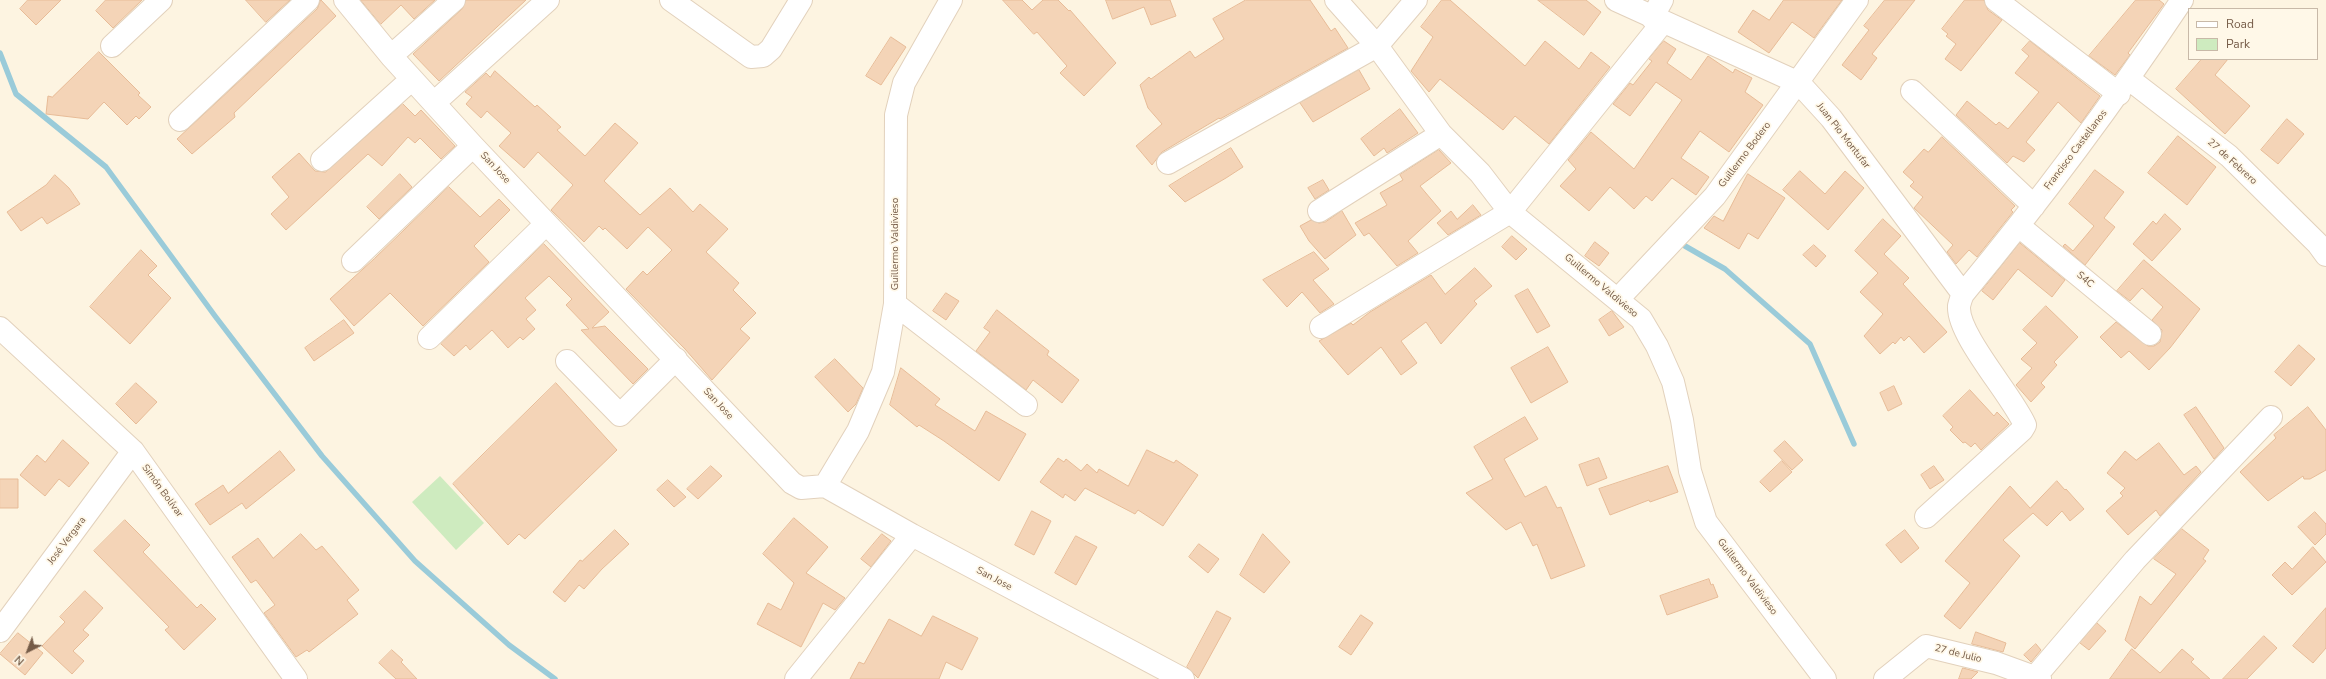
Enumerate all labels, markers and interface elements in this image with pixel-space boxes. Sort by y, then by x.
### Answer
legend [2188,8,2318,60]
text: Road [2226,16,2254,32]
text: Park [2226,36,2250,52]
street label: Juan Pio Montufar [1814,101,1872,171]
street label: Francisco Castellanos [2042,108,2110,192]
street label: Guillermo Bodero [1716,120,1774,190]
street label: 27 de Febrero [2205,137,2259,187]
street label: San Jose [477,150,513,186]
street label: Guillermo Valdivieso [890,198,902,290]
street label: Guillermo Valdivieso [1562,252,1640,320]
street label: S4C [2074,269,2096,291]
street label: San Jose [700,386,736,422]
street label: Simón Bolívar [139,462,185,520]
street label: José Vergara [45,515,89,567]
street label: Guillermo Valdivieso [1714,536,1780,618]
street label: San Jose [974,565,1014,593]
north arrow [8,631,48,671]
street label: 27 de Julio [1933,642,1983,666]
text: N [12,652,28,669]

